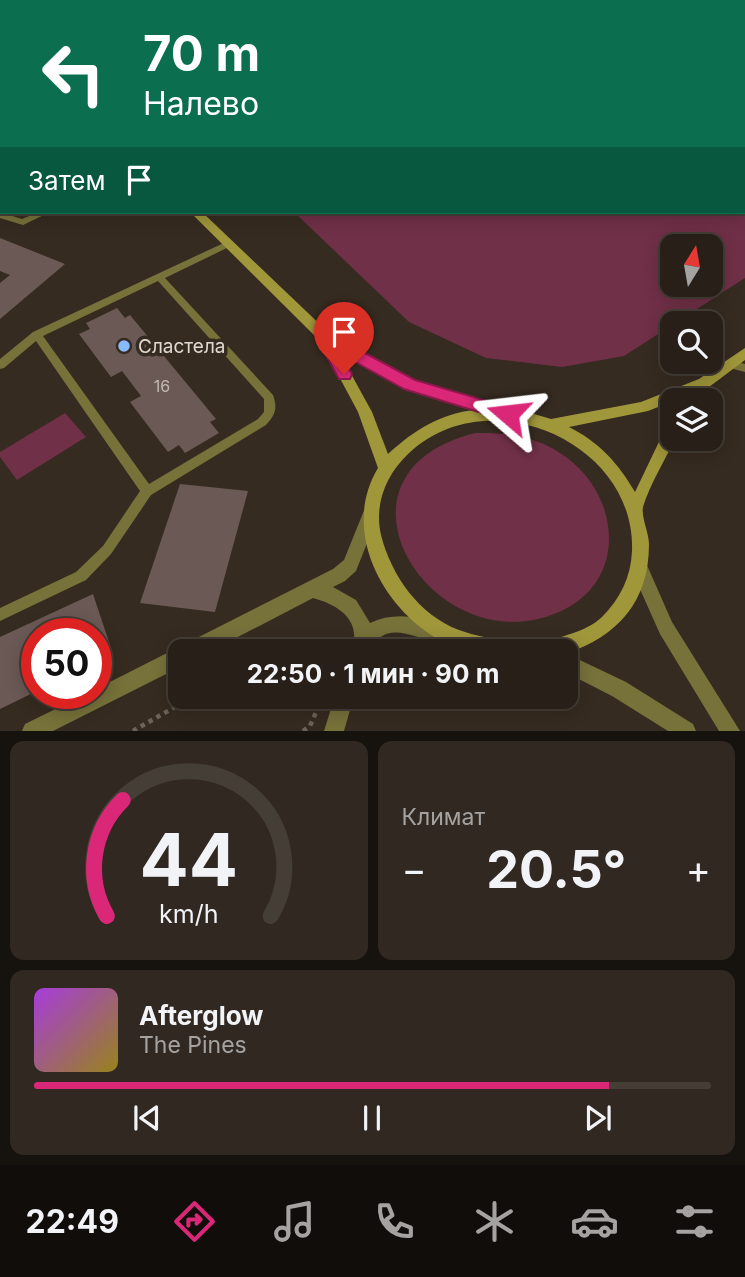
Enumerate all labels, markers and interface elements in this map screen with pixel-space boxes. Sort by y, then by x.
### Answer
text: 70 m [143,24,260,83]
icon: left [28,28,119,119]
text: Налево [143,84,259,123]
icon: arrive [120,161,158,199]
text: Затем [28,165,106,196]
north arrow [660,234,723,298]
map controls [660,234,723,451]
pin [314,302,374,374]
button: search [660,311,723,374]
icon: arrive [325,313,363,351]
place label: Сластела [138,335,226,358]
marker: Сластела [116,338,132,354]
house number: 16 [154,376,170,396]
position arrow [471,377,545,451]
button: layers [660,388,723,451]
speed limit sign: 50 [21,618,112,709]
text: 22:50 · 1 мин · 90 m [247,658,499,689]
text: Климат [402,803,485,831]
text: 44 [140,816,238,905]
text: 20.5° [486,838,626,901]
text: − [402,846,427,892]
text: + [686,846,711,892]
text: km/h [159,899,218,929]
text: Afterglow [139,1000,263,1031]
text: The Pines [139,1031,247,1059]
icon: previous [128,1099,166,1137]
icon: pause [353,1099,391,1137]
icon: next [579,1099,617,1137]
icon: directions [170,1197,219,1246]
icon: music [270,1197,319,1246]
icon: phone [370,1197,419,1246]
icon: climate [470,1197,519,1246]
icon: car [570,1197,619,1246]
icon: filters [670,1197,719,1246]
text: 22:49 [26,1202,119,1241]

